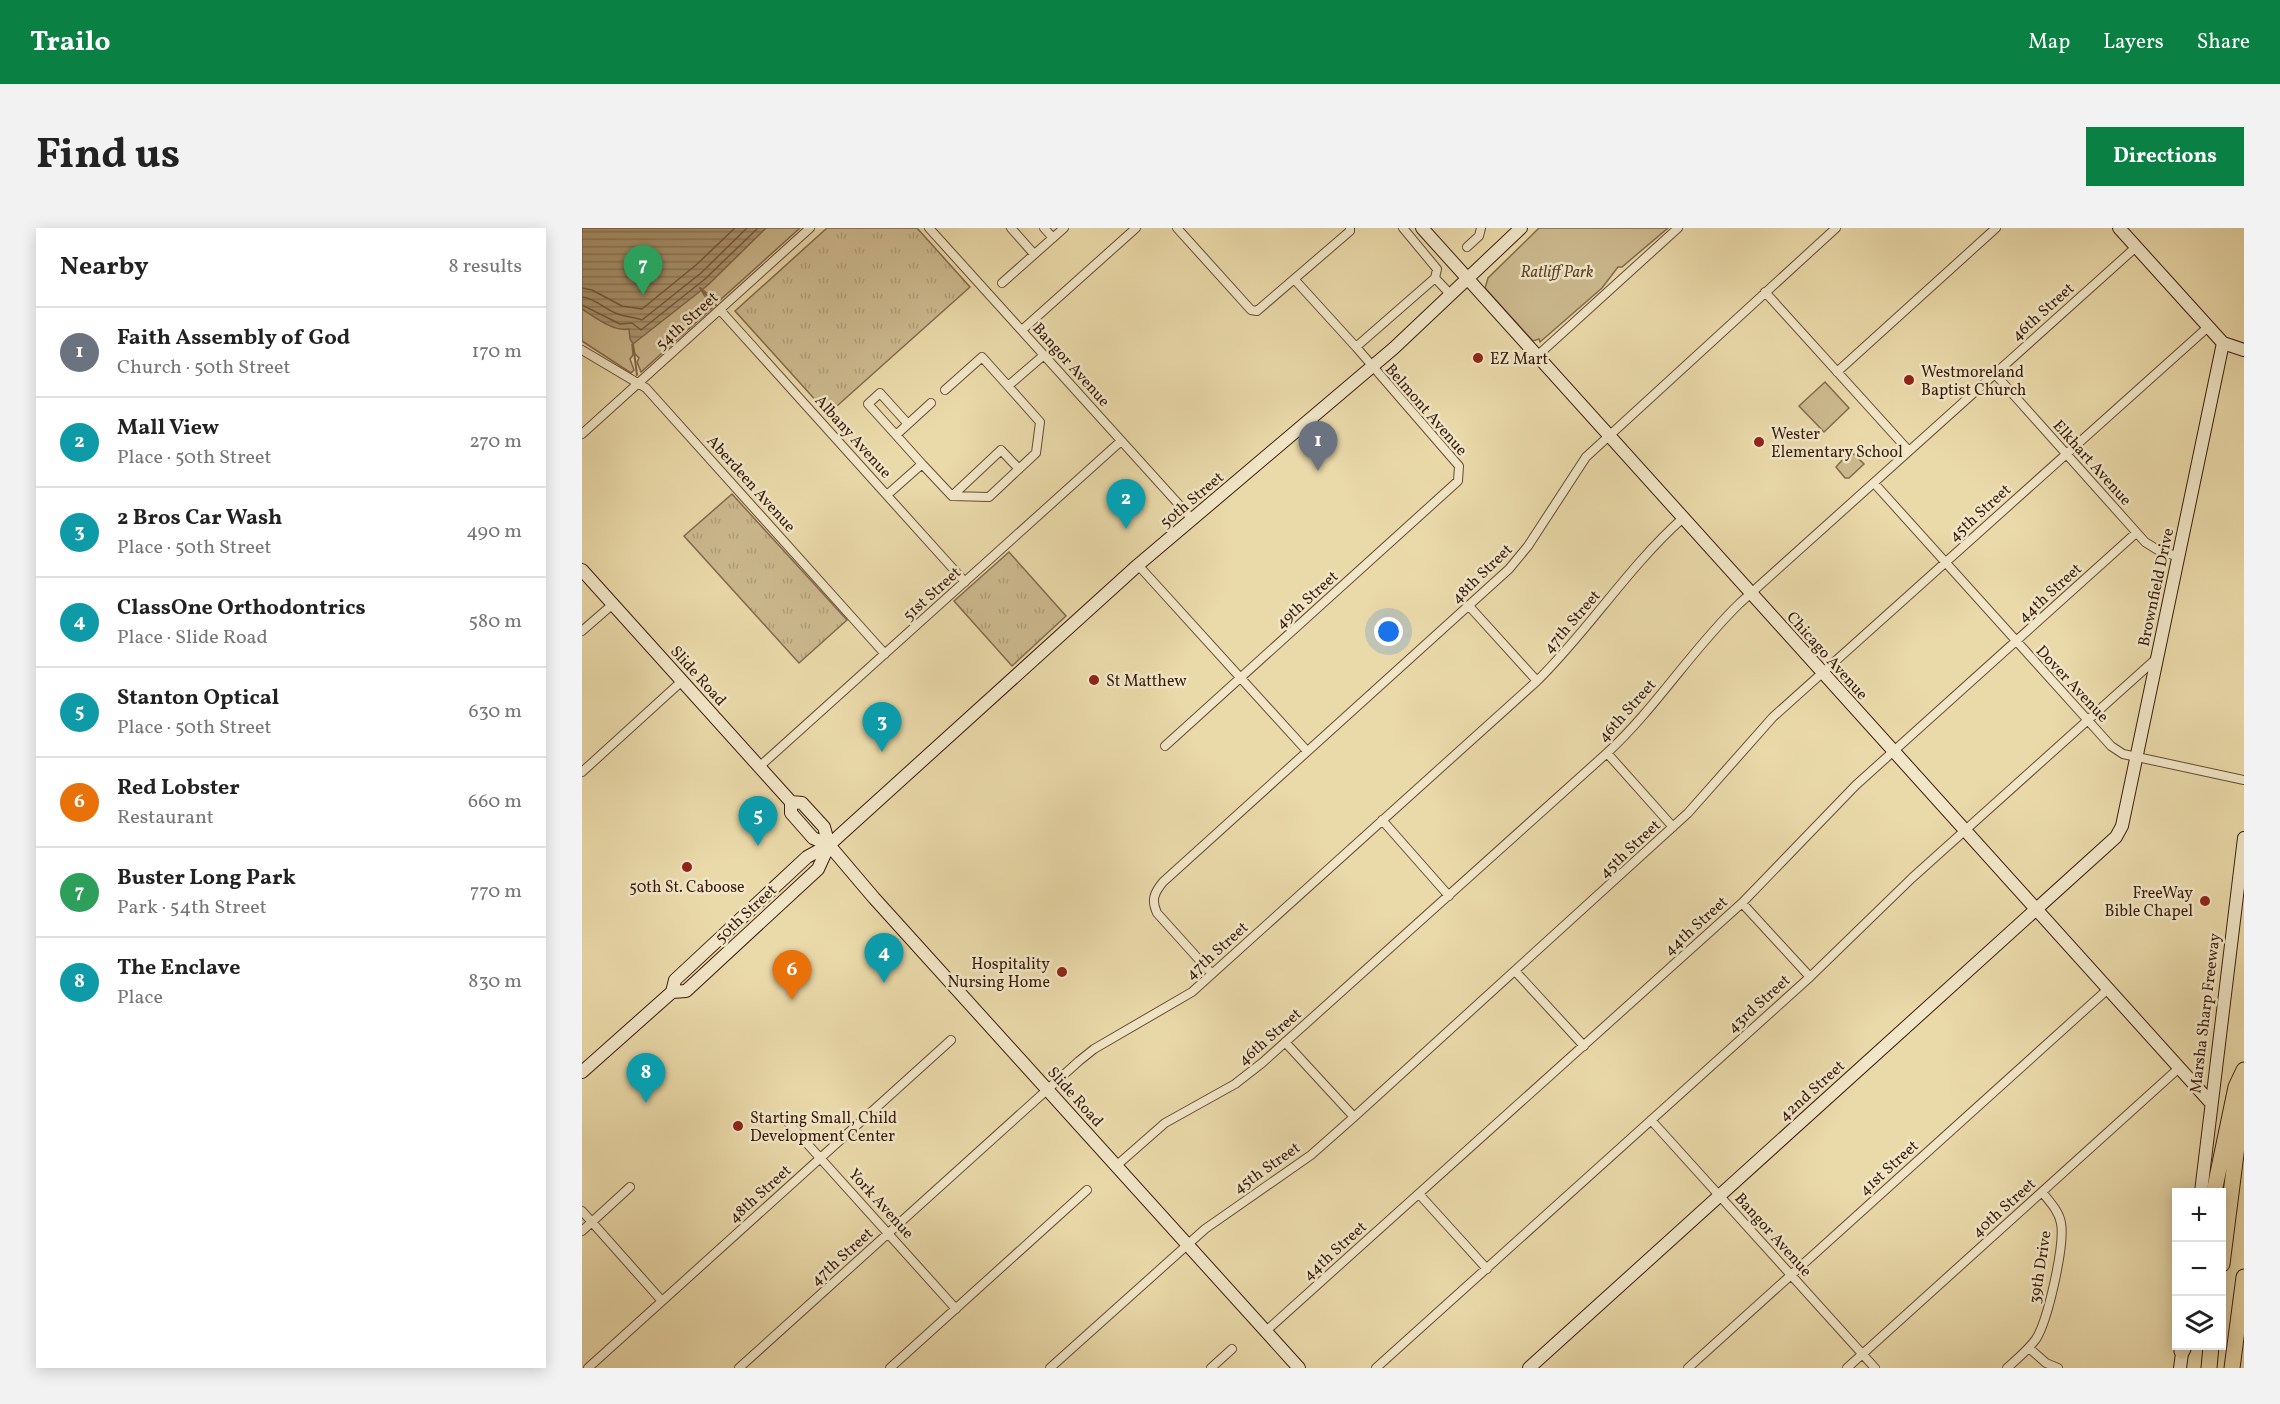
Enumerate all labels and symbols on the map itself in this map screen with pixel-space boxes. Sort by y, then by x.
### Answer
pin: 7 [624,245,662,295]
park label: Ratliff Park [1521,262,1594,284]
street label: 46th Street [2007,278,2080,347]
street label: 54th Street [651,287,724,356]
street label: Bangor Avenue [1027,318,1114,412]
place label: EZ Mart [1490,349,1548,371]
marker: EZ Mart [1471,351,1485,365]
street label: Belmont Avenue [1379,359,1472,461]
place label: Westmoreland Baptist Church [1921,362,2026,402]
marker: Westmoreland Baptist Church [1902,373,1916,387]
street label: Albany Avenue [809,391,896,484]
street label: Elkhart Avenue [2047,416,2136,511]
pin: 1 [1298,422,1338,471]
place label: Wester Elementary School [1771,424,1903,464]
street label: Aberdeen Avenue [701,431,800,538]
marker: Wester Elementary School [1752,435,1766,449]
street label: 50th Street [1156,467,1229,534]
street label: 45th Street [1944,479,2017,547]
pin: 2 [1106,480,1146,529]
street label: Brownfield Drive [2134,526,2180,649]
street label: 48th Street [1447,539,1518,609]
street label: 44th Street [2013,558,2087,628]
street label: 51st Street [898,562,967,627]
street label: 49th Street [1271,566,1344,635]
street label: 47th Street [1539,586,1607,659]
street label: Chicago Avenue [1781,607,1872,705]
your location [1374,617,1403,646]
street label: Slide Road [664,641,731,711]
street label: Dover Avenue [2030,641,2113,728]
place label: St Matthew [1106,671,1187,693]
marker: St Matthew [1087,673,1101,687]
street label: 46th Street [1593,675,1662,748]
pin: 3 [862,702,902,752]
pin: 5 [738,796,777,846]
street label: 45th Street [1595,815,1666,884]
marker: 50th St. Caboose [680,860,694,874]
place label: 50th St. Caboose [629,877,745,899]
street label: 50th Street [711,880,782,949]
place label: FreeWay Bible Chapel [2105,883,2193,923]
street label: 44th Street [1659,891,1733,961]
marker: FreeWay Bible Chapel [2198,894,2212,908]
street label: 47th Street [1181,917,1254,986]
street label: Marsha Sharp Freeway [2185,932,2227,1095]
pin: 4 [864,934,904,983]
pin: 6 [772,950,812,1000]
place label: Hospitality Nursing Home [948,954,1050,994]
marker: Hospitality Nursing Home [1055,965,1069,979]
street label: 43rd Street [1723,970,1796,1039]
street label: 46th Street [1234,1003,1307,1071]
pin: 8 [626,1054,666,1103]
street label: 42nd Street [1775,1056,1850,1127]
street label: Slide Road [1041,1062,1108,1132]
place label: Starting Small, Child Development Center [750,1108,897,1148]
marker: Starting Small, Child Development Center [731,1119,745,1133]
street label: 41st Street [1855,1136,1924,1201]
street label: 45th Street [1229,1137,1305,1200]
street label: 48th Street [724,1160,797,1229]
street label: York Avenue [843,1164,918,1244]
street label: 40th Street [1968,1174,2041,1243]
street label: Bangor Avenue [1729,1188,1816,1282]
street label: 44th Street [1298,1216,1372,1286]
street label: 47th Street [806,1223,879,1292]
street label: 39th Drive [2024,1229,2058,1305]

